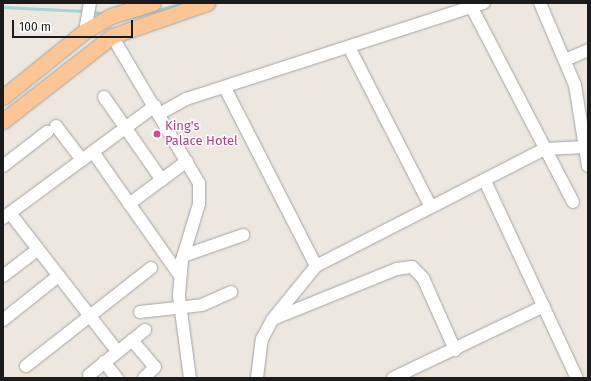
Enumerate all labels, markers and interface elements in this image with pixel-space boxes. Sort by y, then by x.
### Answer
scale bar [14,12,135,38]
text: 100 m [19,20,51,34]
place label: King's Palace Hotel [165,119,238,150]
marker: King's Palace Hotel [152,129,162,139]

